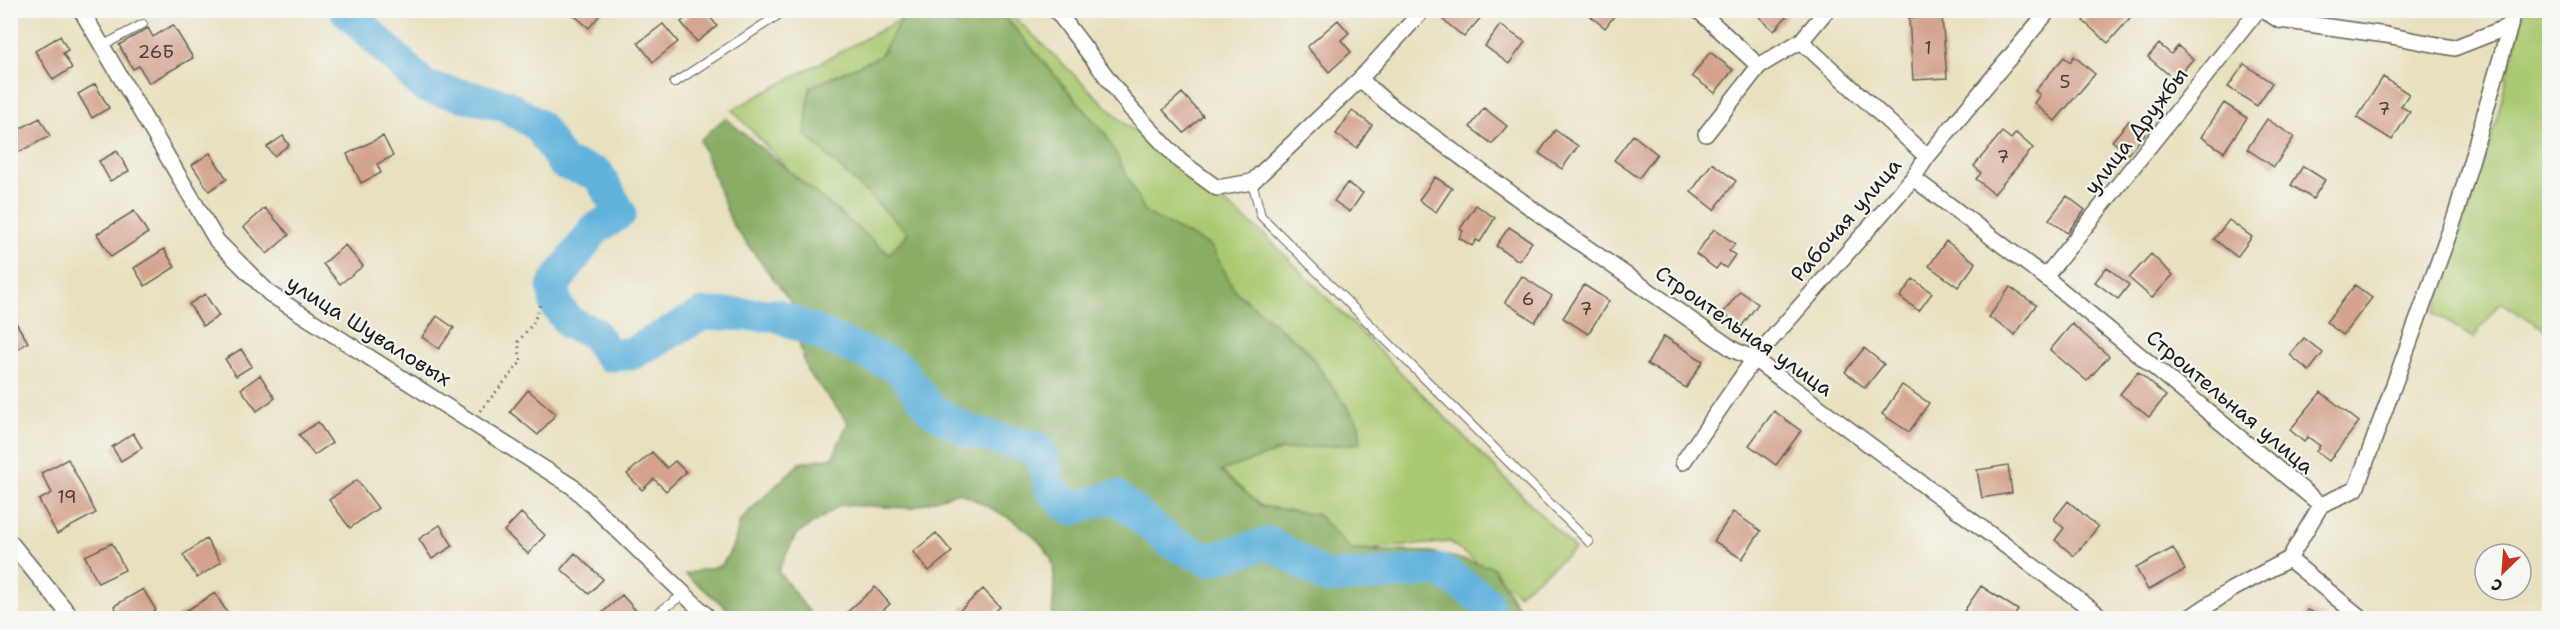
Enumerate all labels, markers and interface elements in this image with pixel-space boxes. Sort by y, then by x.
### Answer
house number: 1 [1924,36,1932,60]
house number: 26Б [138,40,174,64]
street label: улица Дружбы [2078,62,2194,200]
house number: 5 [2059,70,2071,94]
house number: 7 [2378,97,2390,121]
house number: 7 [1997,145,2009,169]
street label: Рабочая улица [1784,152,1908,288]
street label: Строительная улица [1650,259,1838,403]
street label: улица Шуваловых [281,269,457,393]
house number: 6 [1522,287,1534,311]
house number: 7 [1580,297,1592,321]
street label: Строительная улица [2140,323,2320,481]
house number: 19 [57,485,77,509]
north arrow [2473,542,2533,602]
text: С [2488,573,2506,597]

